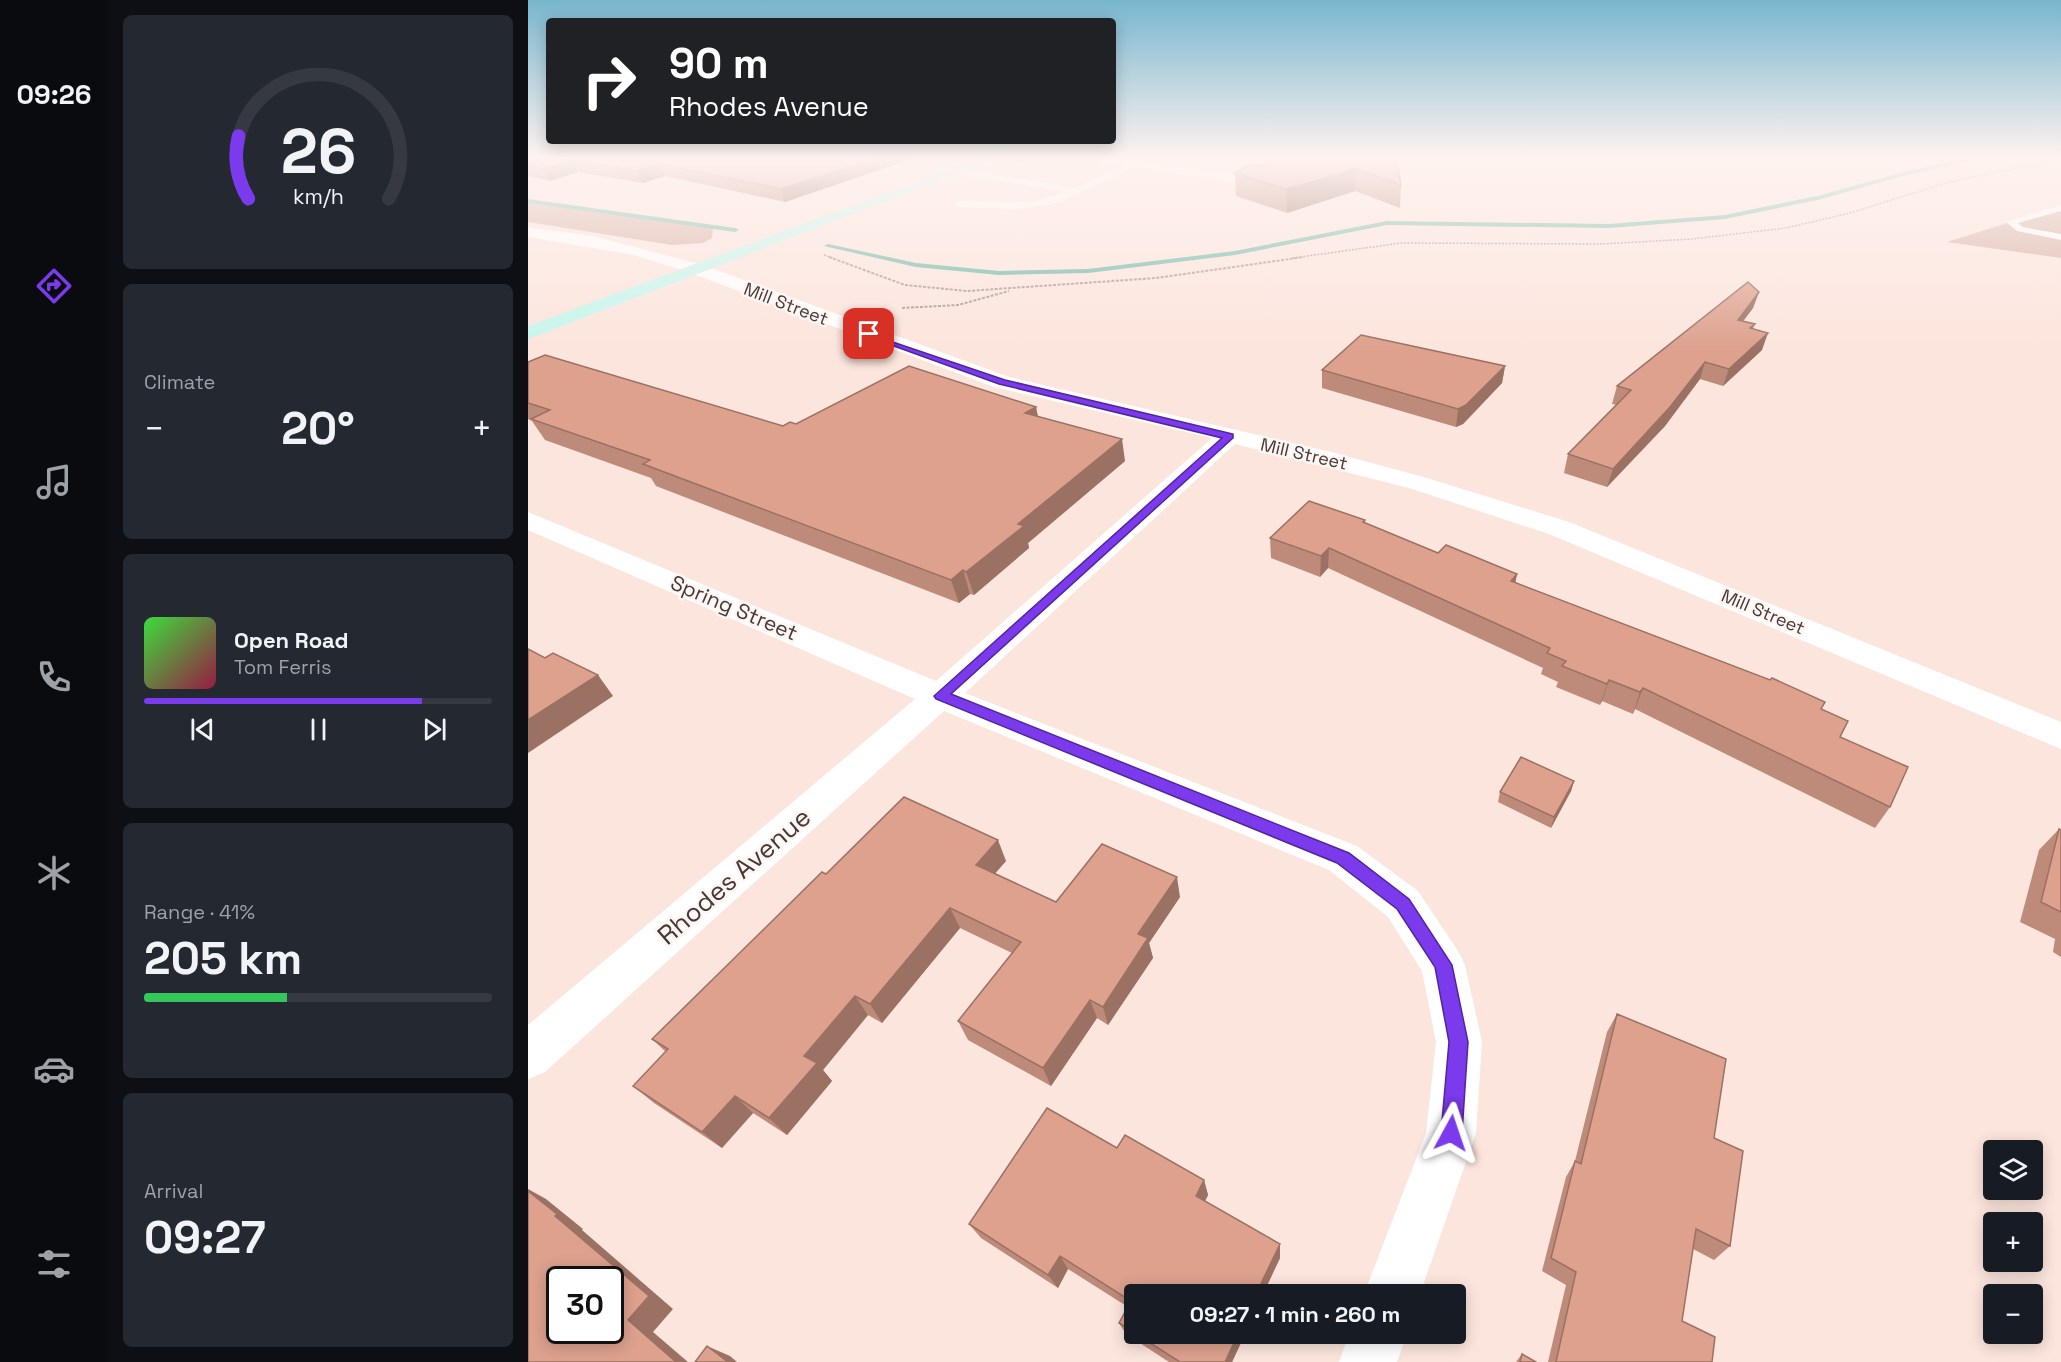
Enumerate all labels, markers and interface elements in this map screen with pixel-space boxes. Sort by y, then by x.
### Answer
text: 90 m [669,37,769,90]
icon: right [570,42,648,120]
text: 09:26 [17,77,91,112]
text: Rhodes Avenue [669,89,869,124]
text: 26 [280,112,356,191]
text: km/h [292,184,344,211]
icon: directions [33,265,75,307]
street label: Mill Street [741,277,832,330]
pin [843,308,894,359]
icon: arrive [852,317,885,350]
text: Climate [144,369,215,395]
text: 20° [281,400,355,457]
text: − [144,408,164,450]
text: + [472,408,492,450]
street label: Mill Street [1258,432,1350,475]
icon: music [33,461,75,503]
street label: Spring Street [667,569,802,646]
street label: Mill Street [1718,584,1808,639]
text: Open Road [234,626,349,654]
text: Tom Ferris [234,654,332,680]
icon: phone [33,656,75,698]
icon: previous [186,713,219,746]
icon: pause [302,713,335,746]
icon: next [418,713,451,746]
street label: Rhodes Avenue [650,800,818,952]
icon: climate [33,852,75,894]
text: Range · 41% [144,899,255,925]
text: 205 km [144,930,302,987]
icon: car [33,1048,75,1090]
position arrow [1419,1101,1483,1165]
map controls [1983,1140,2043,1344]
button: layers [1983,1140,2043,1200]
text: Arrival [144,1178,203,1204]
text: 09:27 [144,1209,266,1266]
button: + [1983,1212,2043,1272]
icon: filters [33,1243,75,1285]
speed limit sign: 30 [546,1266,624,1344]
button: − [1983,1284,2043,1344]
text: 09:27 · 1 min · 260 m [1190,1300,1400,1328]

